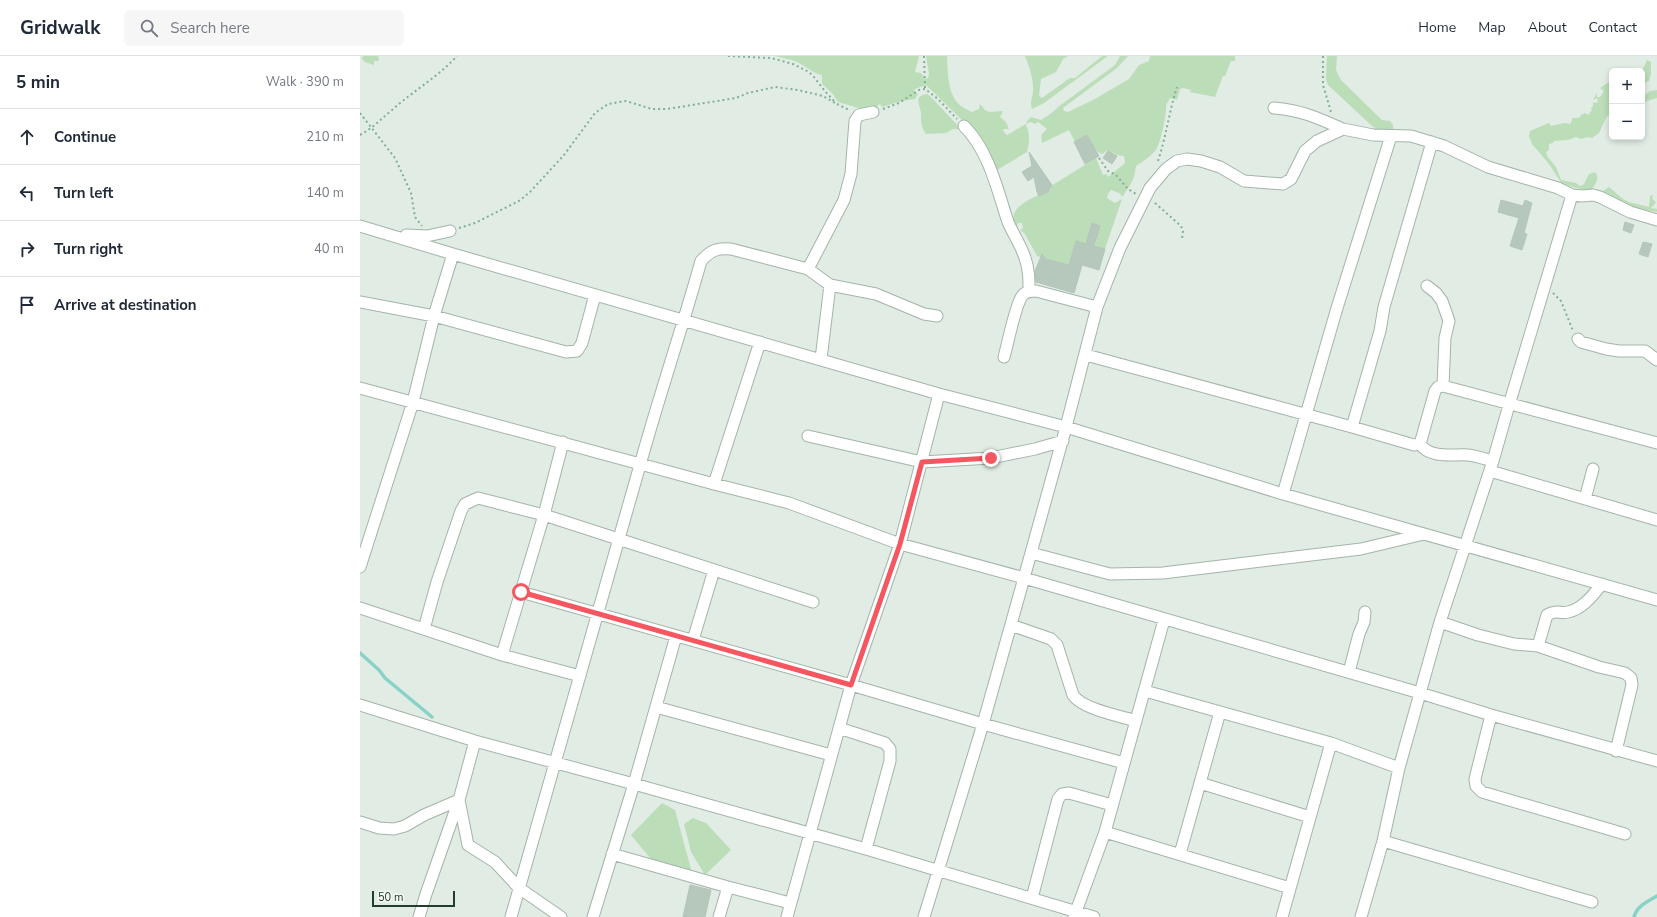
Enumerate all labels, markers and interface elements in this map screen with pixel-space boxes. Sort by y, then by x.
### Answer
search box [124,10,404,46]
text: Gridwalk [20,15,100,41]
icon: search [138,17,160,39]
text: Search here [170,18,250,38]
text: Home [1418,18,1456,37]
text: Map [1478,18,1506,37]
text: About [1528,18,1567,37]
text: Contact [1589,18,1637,37]
map controls [1609,68,1645,140]
button: + [1609,68,1645,104]
text: 5 min [16,71,60,94]
text: Walk · 390 m [266,73,344,91]
button: − [1609,104,1645,140]
icon: ahead [16,126,38,148]
text: Continue [54,127,116,147]
text: 210 m [306,128,344,146]
icon: left [16,182,38,204]
text: Turn left [54,183,113,203]
text: 140 m [306,184,344,202]
icon: right [16,238,38,260]
text: Turn right [54,239,123,259]
text: 40 m [314,240,344,258]
icon: arrive [16,294,38,316]
text: Arrive at destination [54,295,197,315]
route end [982,449,1000,467]
route start [512,583,530,601]
scale bar [372,889,455,908]
text: 50 m [378,890,403,905]

